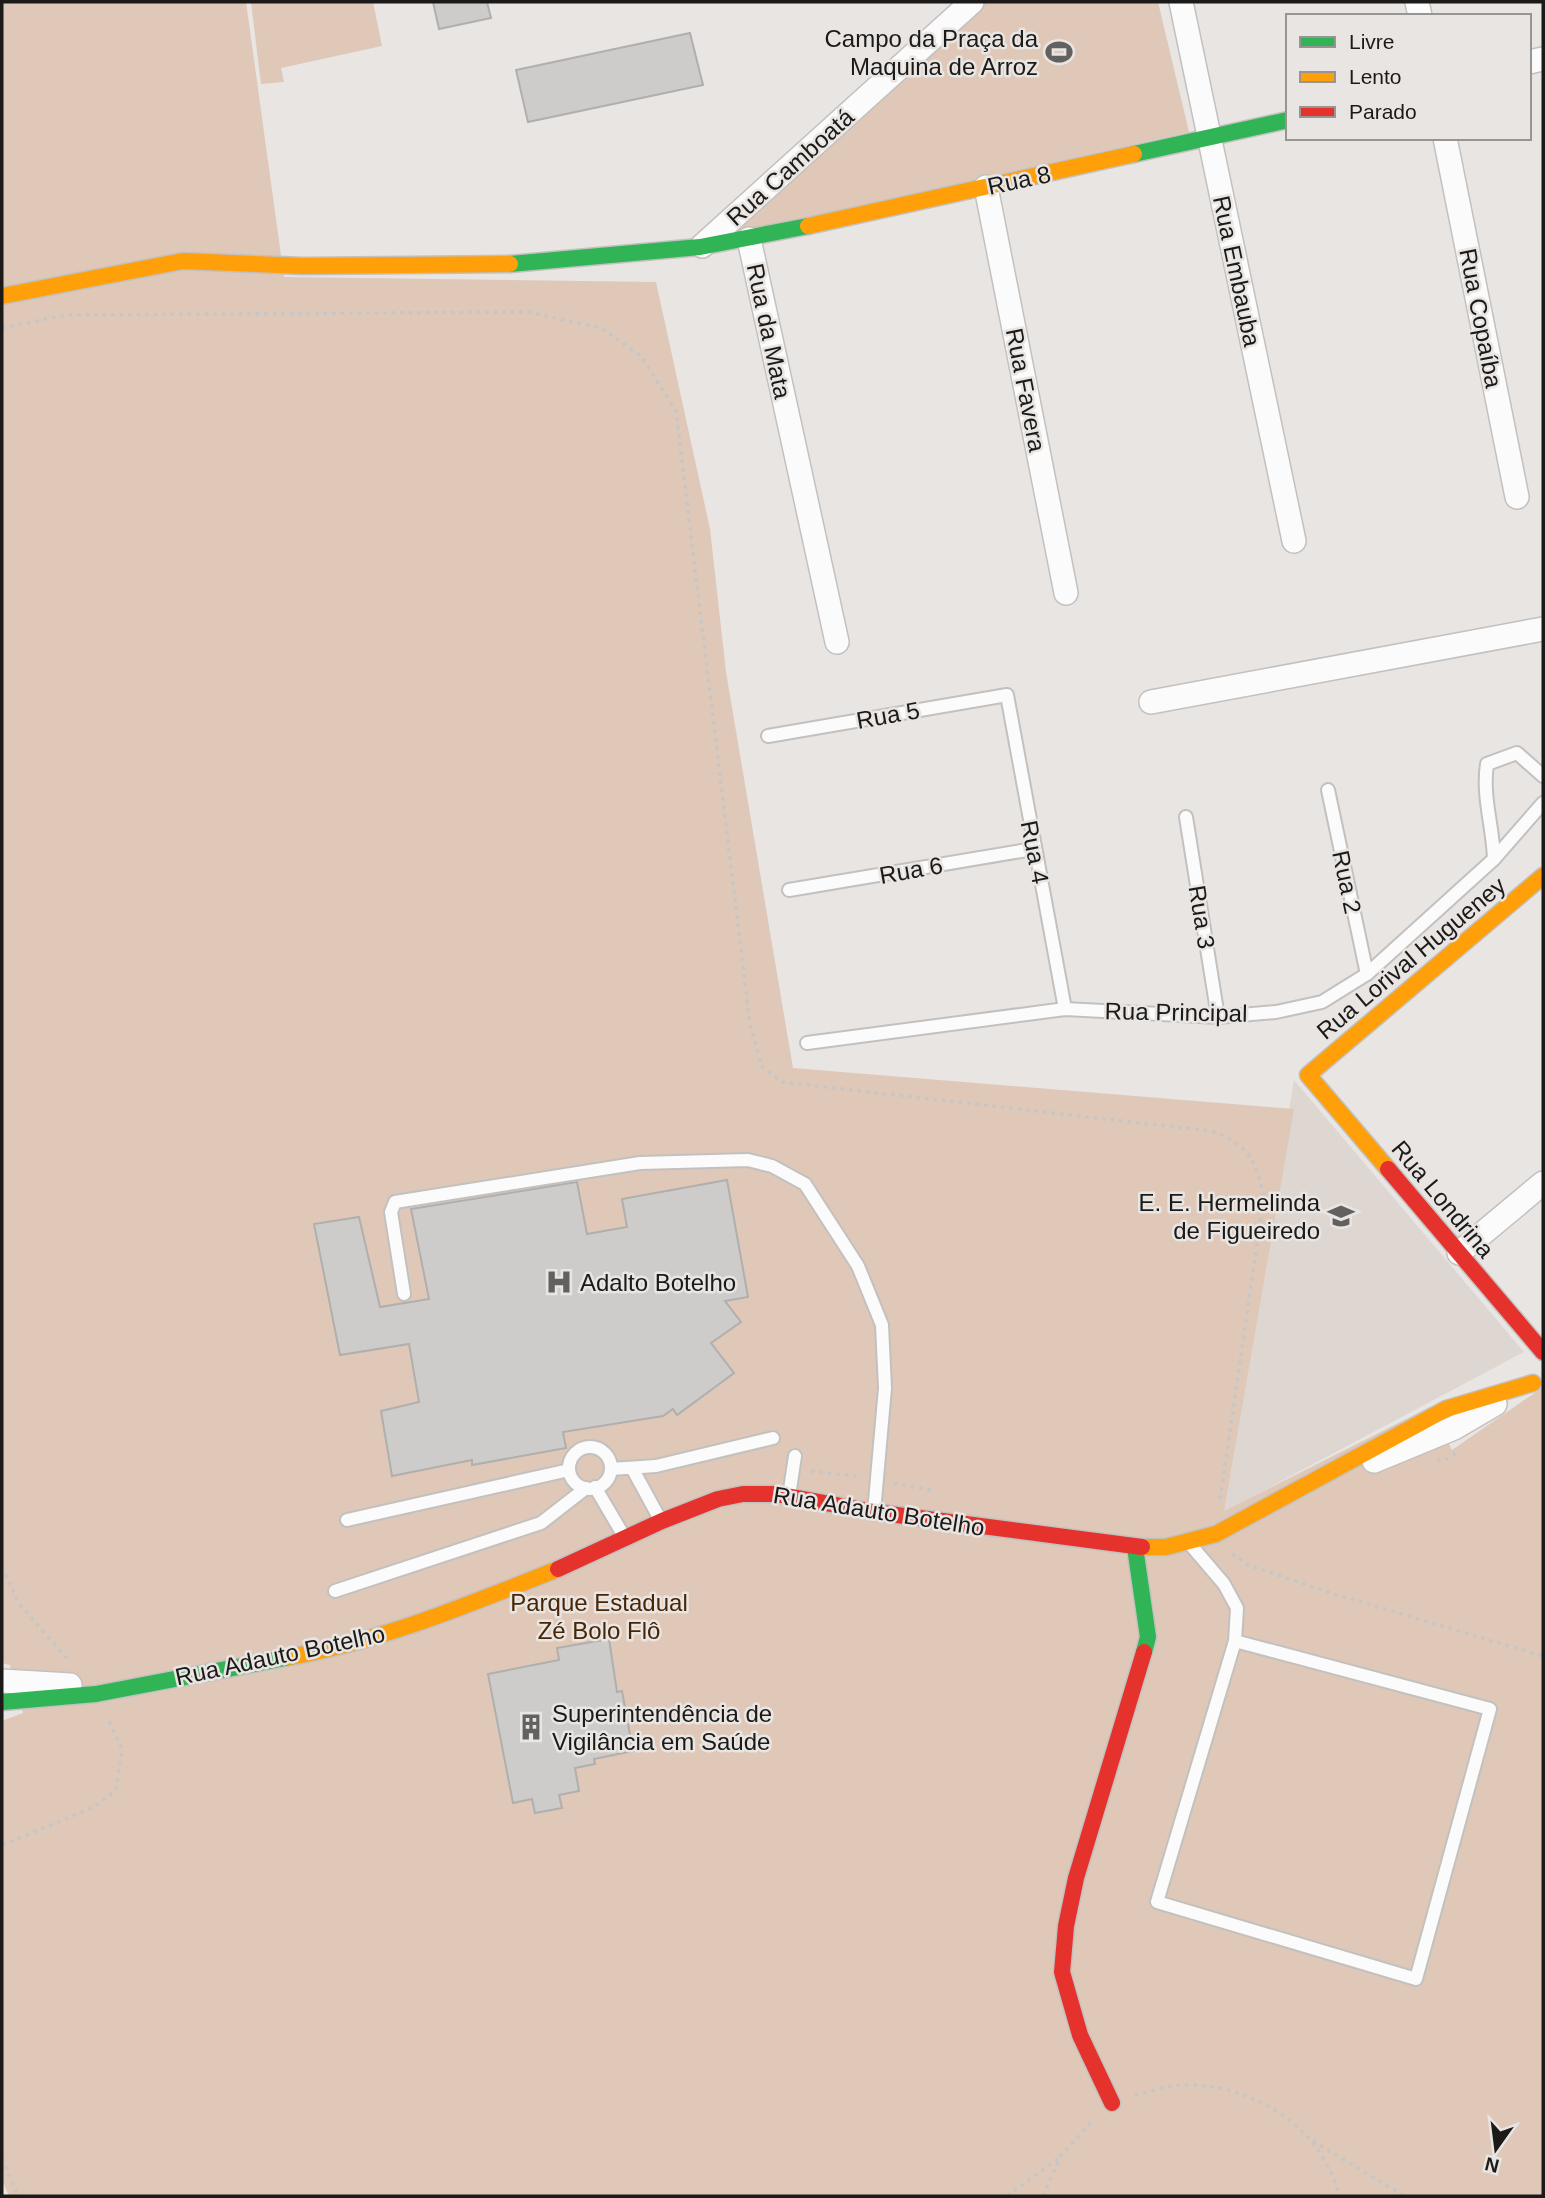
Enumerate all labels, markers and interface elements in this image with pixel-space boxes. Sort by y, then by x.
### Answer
legend [1286,14,1531,140]
place label: Campo da Praça da Maquina de Arroz [825,25,1039,80]
text: Livre [1349,30,1395,53]
sports icon: Campo da Praça da Maquina de Arroz [1044,37,1074,67]
text: Lento [1349,65,1402,88]
text: Parado [1349,100,1417,123]
street label: Rua Camboatá [721,103,859,231]
street label: Rua 8 [985,160,1053,200]
street label: Rua Embauba [1208,193,1266,349]
street label: Rua Copaíba [1454,246,1508,391]
street label: Rua da Mata [742,261,797,402]
street label: Rua Favera [1001,326,1051,455]
street label: Rua 5 [854,696,922,734]
street label: Rua 4 [1016,818,1054,886]
street label: Rua 2 [1327,848,1367,916]
street label: Rua 6 [877,851,945,889]
street label: Rua Lorival Hugueney [1311,871,1511,1045]
street label: Rua 3 [1184,883,1220,951]
street label: Rua Principal [1104,997,1248,1027]
street label: Rua Londrina [1386,1135,1500,1263]
place label: E. E. Hermelinda de Figueiredo [1139,1189,1321,1244]
school or university icon: E. E. Hermelinda de Figueiredo [1326,1201,1356,1231]
hospital icon: Adalto Botelho [544,1267,574,1297]
place label: Adalto Botelho [580,1269,736,1296]
street label: Rua Adauto Botelho [771,1481,987,1541]
park label: Parque Estadual Zé Bolo Flô [510,1589,688,1644]
street label: Rua Adauto Botelho [173,1620,387,1690]
place label: Superintendência de Vigilância em Saúde [552,1700,772,1755]
building icon: Superintendência de Vigilância em Saúde [516,1712,546,1742]
north arrow [1461,2114,1531,2184]
text: N [1483,2153,1501,2177]

